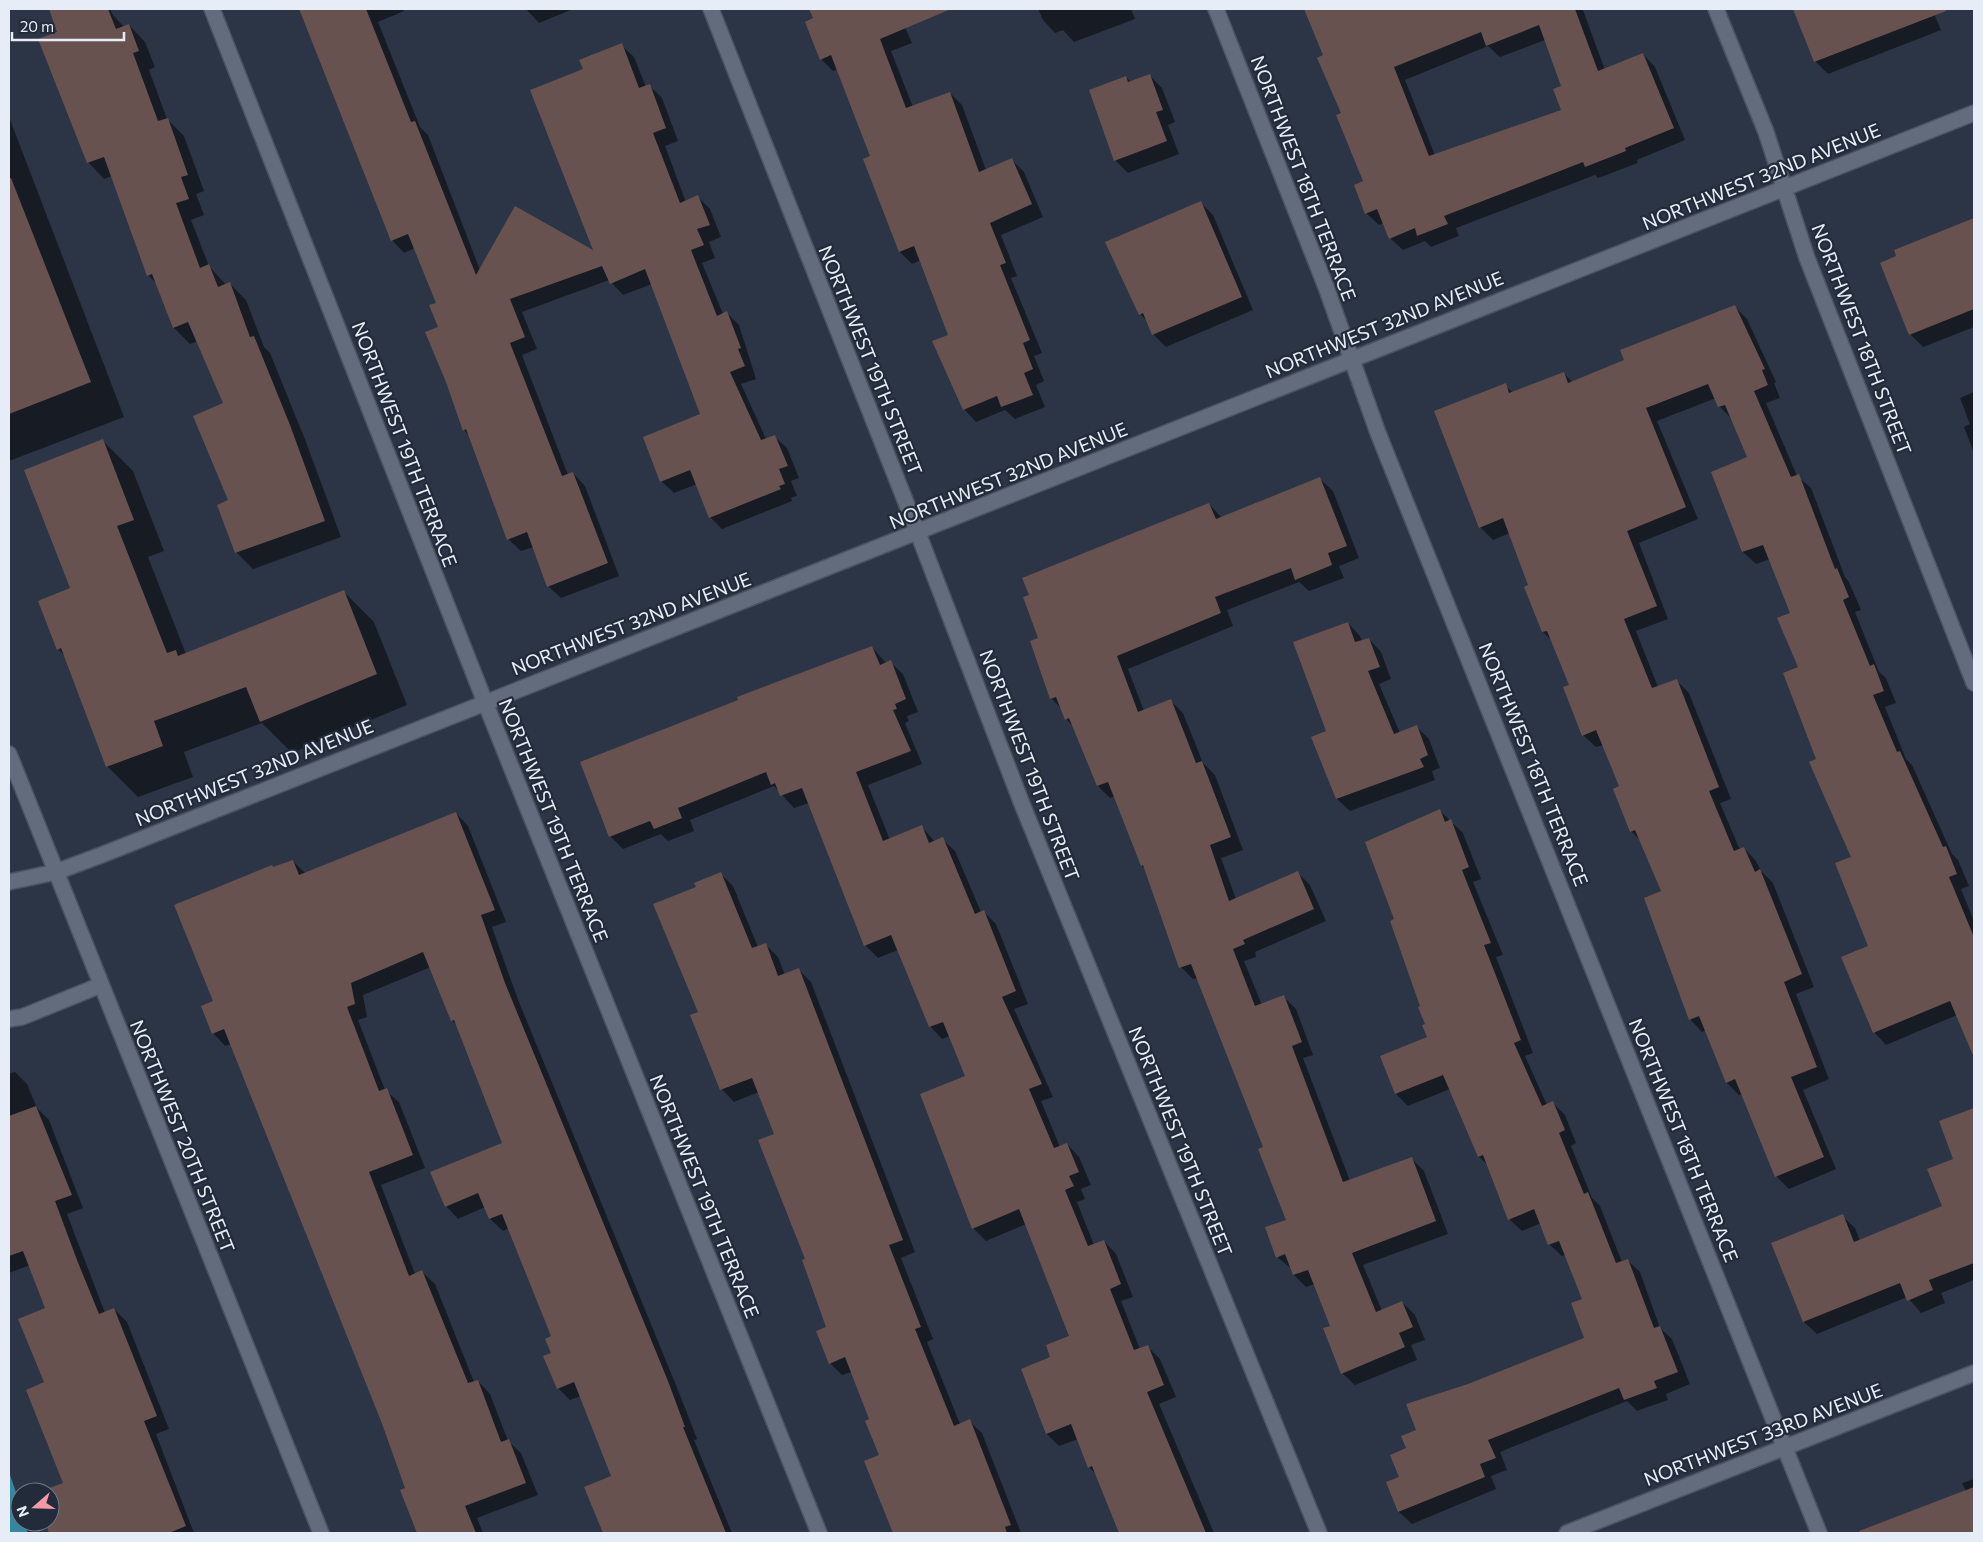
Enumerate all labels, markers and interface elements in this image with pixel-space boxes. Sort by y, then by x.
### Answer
scale bar [12,10,125,42]
text: 20 m [20,17,54,35]
street label: NORTHWEST 18TH TERRACE [1247,52,1361,304]
street label: NORTHWEST 32ND AVENUE [1639,118,1883,234]
street label: NORTHWEST 18TH STREET [1807,220,1917,458]
street label: NORTHWEST 19TH STREET [814,242,928,478]
street label: NORTHWEST 32ND AVENUE [1262,266,1506,382]
street label: NORTHWEST 19TH TERRACE [348,318,462,570]
street label: NORTHWEST 32ND AVENUE [886,417,1130,533]
street label: NORTHWEST 32ND AVENUE [508,567,754,679]
street label: NORTHWEST 18TH TERRACE [1474,639,1594,889]
street label: NORTHWEST 19TH STREET [975,646,1085,884]
street label: NORTHWEST 19TH TERRACE [494,695,614,945]
street label: NORTHWEST 32ND AVENUE [132,714,376,830]
street label: NORTHWEST 18TH TERRACE [1624,1015,1744,1265]
street label: NORTHWEST 20TH STREET [126,1016,240,1256]
street label: NORTHWEST 19TH STREET [1124,1023,1238,1259]
street label: NORTHWEST 19TH TERRACE [645,1071,765,1321]
street label: NORTHWEST 33RD AVENUE [1641,1378,1885,1490]
north arrow [10,1482,60,1532]
text: N [13,1504,32,1519]

